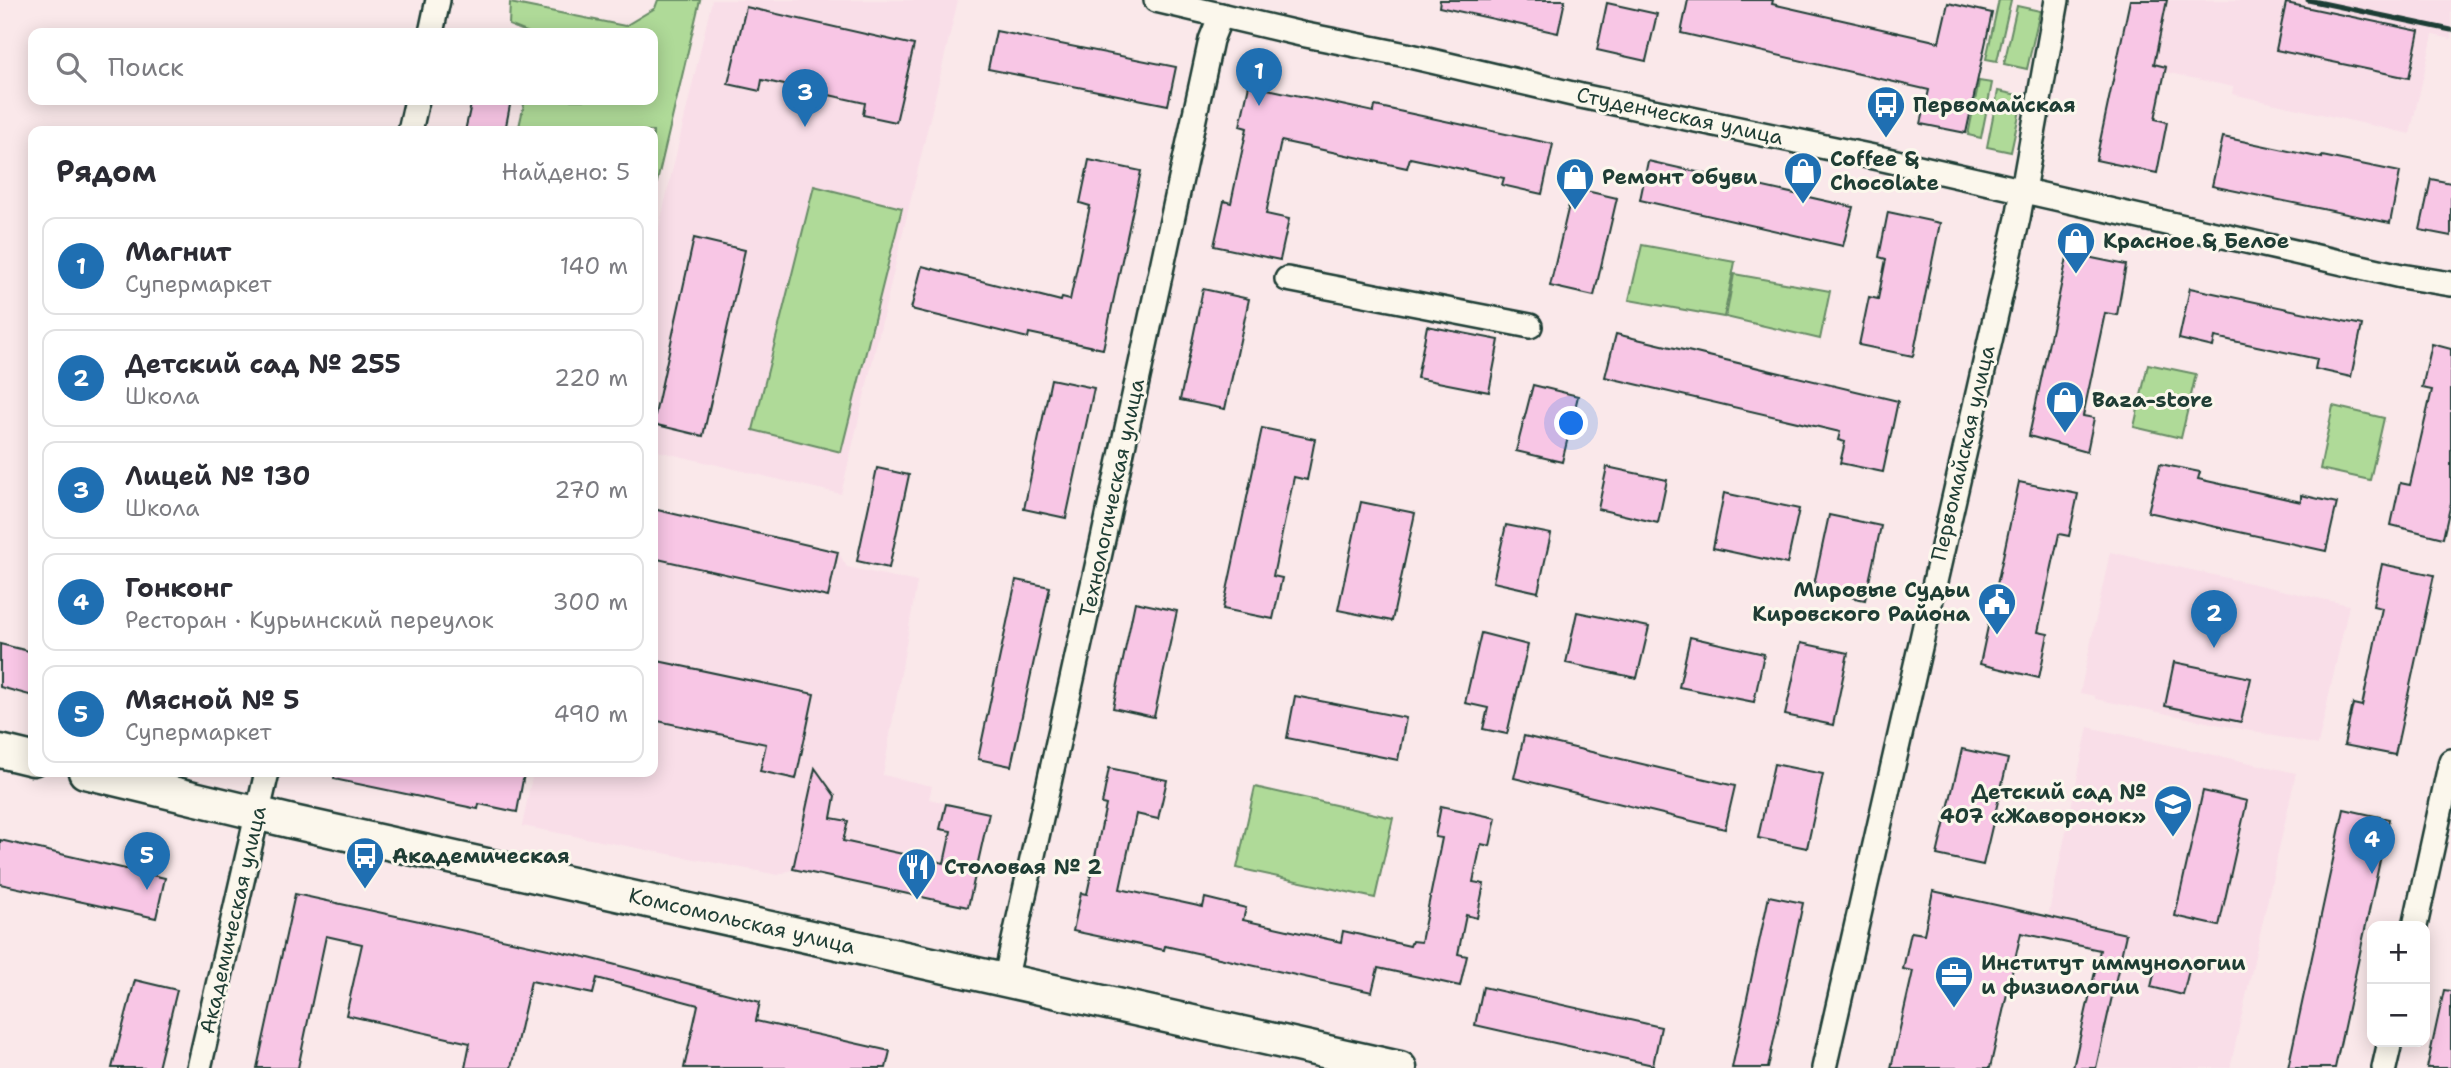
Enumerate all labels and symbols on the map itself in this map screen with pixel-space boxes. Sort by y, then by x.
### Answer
pin: 1 [1236,48,1282,106]
pin: 3 [782,69,828,127]
street label: Студенческая улица [1574,80,1786,152]
bus stop icon: Первомайская [1865,84,1907,139]
place label: Первомайская [1913,91,2076,119]
place label: Coffee & Chocolate [1830,145,1939,197]
shop icon: Coffee & Chocolate [1782,150,1824,205]
shop icon: Ремонт обуви [1554,156,1596,211]
place label: Ремонт обуви [1602,163,1758,191]
shop icon: Красное & Белое [2055,220,2097,275]
place label: Красное & Белое [2103,227,2289,255]
street label: Первомайская улица [1925,342,2001,564]
street label: Технологическая улица [1073,376,1151,620]
shop icon: Baza-store [2044,379,2086,434]
place label: Baza-store [2092,386,2213,414]
your location [1554,406,1588,440]
place label: Мировые Судьи Кировского Района [1752,576,1971,628]
public building icon: Мировые Судьи Кировского Района [1976,581,2018,636]
pin: 2 [2191,590,2237,648]
place label: Детский сад № 407 «Жаворонок» [1940,778,2146,830]
school or university icon: Детский сад № 407 «Жаворонок» [2152,783,2194,838]
street label: Академическая улица [193,803,273,1037]
pin: 4 [2349,816,2395,874]
pin: 5 [124,832,170,890]
bus stop icon: Академическая [344,835,386,890]
place label: Академическая [392,842,570,870]
restaurant icon: Столовая № 2 [896,846,938,901]
place label: Столовая № 2 [944,853,1102,881]
street label: Комсомольская улица [626,881,858,961]
place label: Институт иммунологии и физиологии [1981,949,2246,1001]
office icon: Институт иммунологии и физиологии [1933,954,1975,1009]

